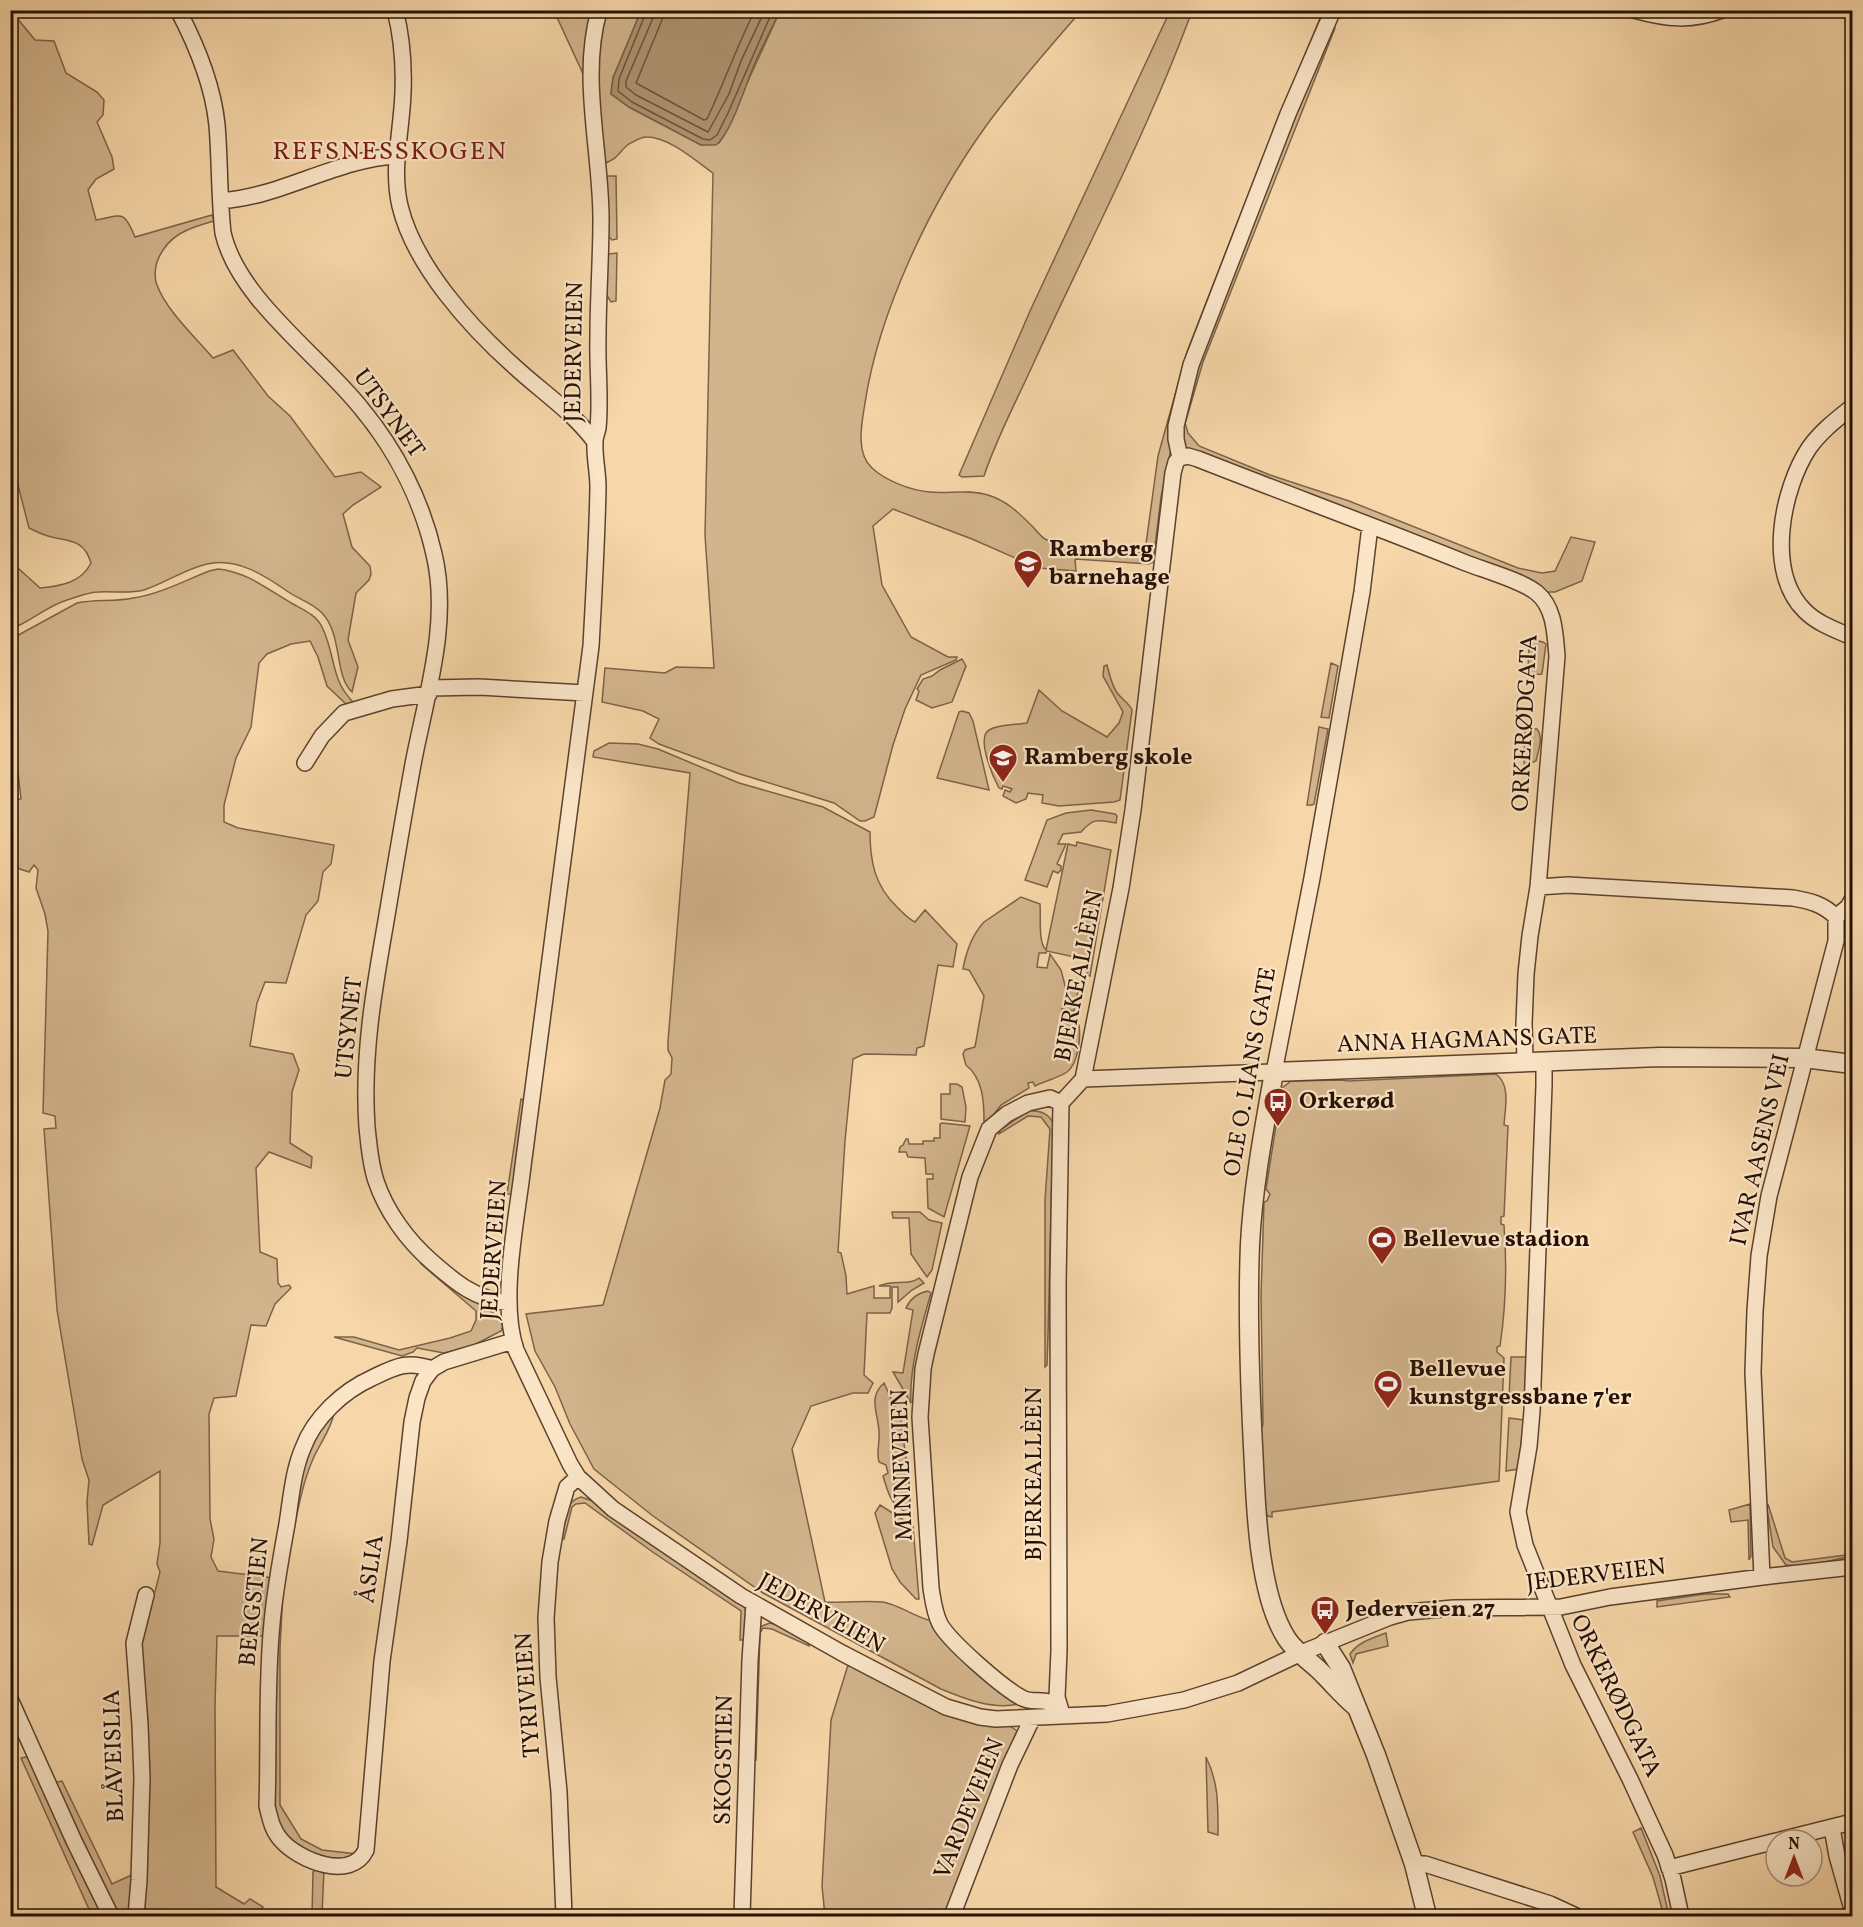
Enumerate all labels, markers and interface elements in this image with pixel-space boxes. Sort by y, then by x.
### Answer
district label: REFSNESSKOGEN [272,134,508,170]
street label: JEDERVEIEN [557,281,593,423]
street label: UTSYNET [344,362,432,466]
place label: Ramberg barnehage [1049,533,1170,595]
school or university icon: Ramberg barnehage [1012,548,1044,590]
street label: ORKERØDGATA [1504,633,1548,812]
place label: Ramberg skole [1024,741,1193,775]
school or university icon: Ramberg skole [987,742,1019,784]
street label: BJERKEALLÈEN [1047,887,1113,1065]
street label: OLE O. LIANS GATE [1216,965,1286,1179]
street label: UTSYNET [328,975,372,1081]
street label: ANNA HAGMANS GATE [1336,1019,1598,1063]
street label: IVAR AASENS VEI [1722,1051,1800,1249]
place label: Orkerød [1299,1085,1395,1119]
bus stop icon: Orkerød [1262,1086,1294,1128]
street label: JEDERVEIEN [473,1179,517,1321]
place label: Bellevue stadion [1403,1223,1590,1257]
sports icon: Bellevue stadion [1366,1224,1398,1266]
place label: Bellevue kunstgressbane 7'er [1409,1353,1632,1415]
sports icon: Bellevue kunstgressbane 7'er [1372,1368,1404,1410]
street label: BJERKEALLÈEN [1018,1387,1052,1561]
street label: MINNEVEIEN [883,1388,923,1542]
street label: ÅSLIA [350,1532,394,1606]
street label: BERGSTIEN [231,1536,279,1668]
street label: JEDERVEIEN [1524,1551,1668,1601]
street label: JEDERVEIEN [751,1565,891,1663]
place label: Jederveien 27 [1345,1593,1495,1627]
bus stop icon: Jederveien 27 [1309,1594,1341,1636]
street label: ORKERØDGATA [1561,1609,1669,1783]
street label: TYRIVEIEN [508,1631,550,1759]
street label: BLÅVEISLIA [96,1689,134,1823]
street label: SKOGSTIEN [707,1695,743,1825]
street label: VARDEVEIEN [926,1733,1014,1885]
north arrow [1764,1828,1824,1888]
text: N [1788,1834,1800,1856]

